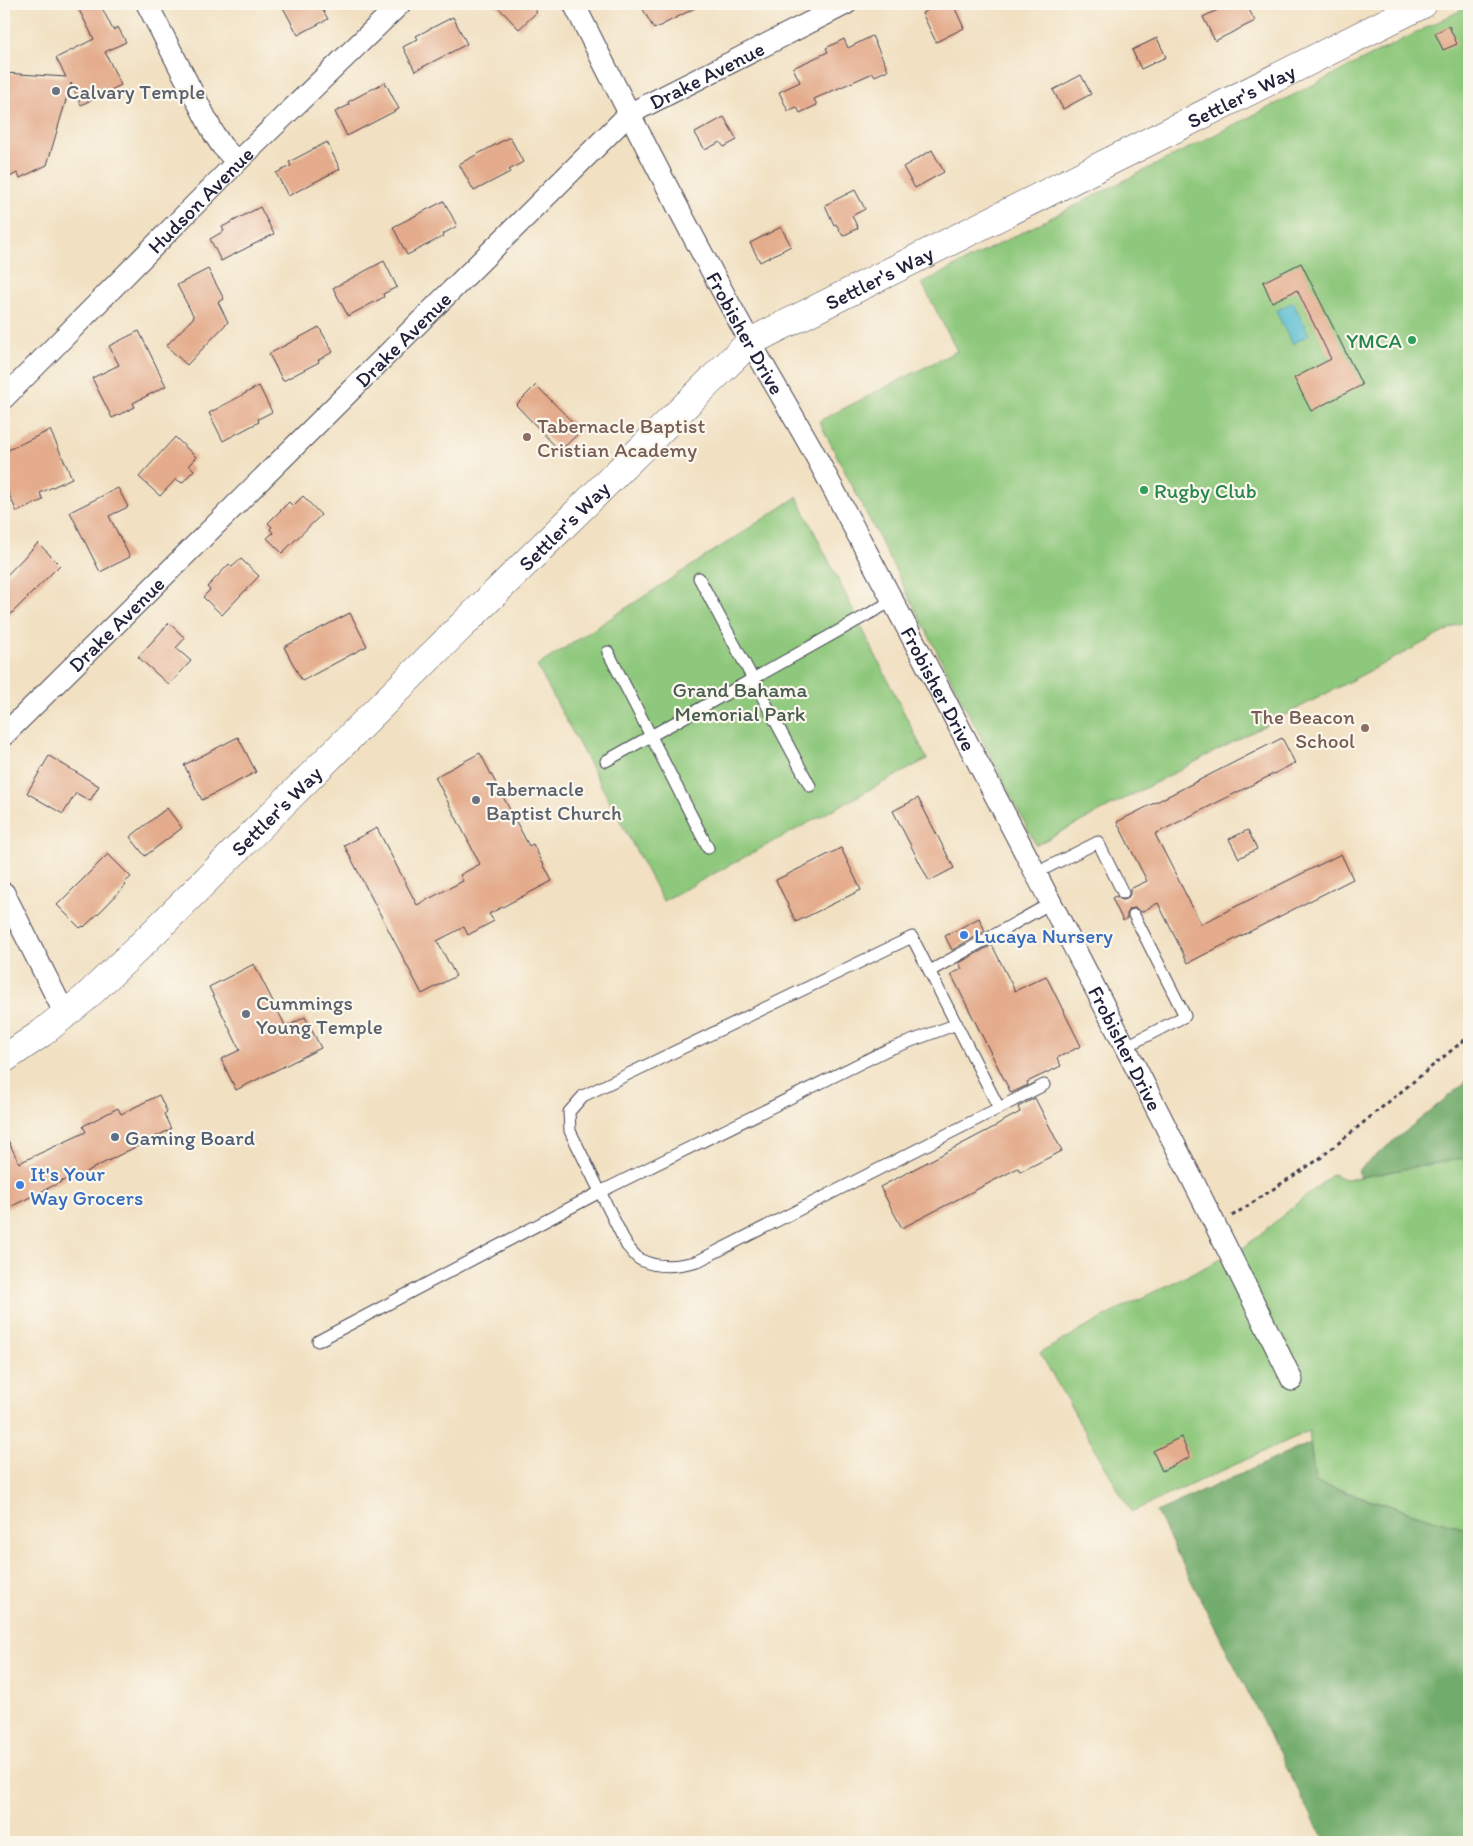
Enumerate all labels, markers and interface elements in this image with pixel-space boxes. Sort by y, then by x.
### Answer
street label: Drake Avenue [645,35,768,114]
street label: Settler's Way [1183,58,1299,133]
place label: Calvary Temple [66,79,205,104]
marker: Calvary Temple [50,85,62,97]
street label: Hudson Avenue [142,141,258,258]
street label: Settler's Way [821,240,937,315]
street label: Frobisher Drive [702,267,790,399]
street label: Drake Avenue [349,286,456,392]
place label: YMCA [1346,328,1403,353]
marker: YMCA [1406,334,1418,346]
place label: Tabernacle Baptist Cristian Academy [537,413,705,462]
marker: Tabernacle Baptist Cristian Academy [521,431,533,443]
street label: Settler's Way [513,475,614,576]
place label: Rugby Club [1154,478,1257,503]
marker: Rugby Club [1138,484,1150,496]
street label: Drake Avenue [63,571,169,677]
street label: Frobisher Drive [896,622,982,755]
park label: Grand Bahama Memorial Park [673,677,807,726]
place label: The Beacon School [1251,704,1355,753]
marker: The Beacon School [1359,722,1371,734]
street label: Settler's Way [225,760,326,861]
place label: Tabernacle Baptist Church [486,776,622,825]
marker: Tabernacle Baptist Church [470,794,482,806]
place label: Lucaya Nursery [974,923,1113,948]
marker: Lucaya Nursery [958,929,970,941]
street label: Frobisher Drive [1084,981,1168,1115]
place label: Cummings Young Temple [256,990,383,1039]
marker: Cummings Young Temple [240,1008,252,1020]
place label: Gaming Board [125,1125,255,1150]
marker: Gaming Board [109,1131,121,1143]
place label: It's Your Way Grocers [30,1161,143,1210]
marker: It's Your Way Grocers [14,1179,26,1191]

